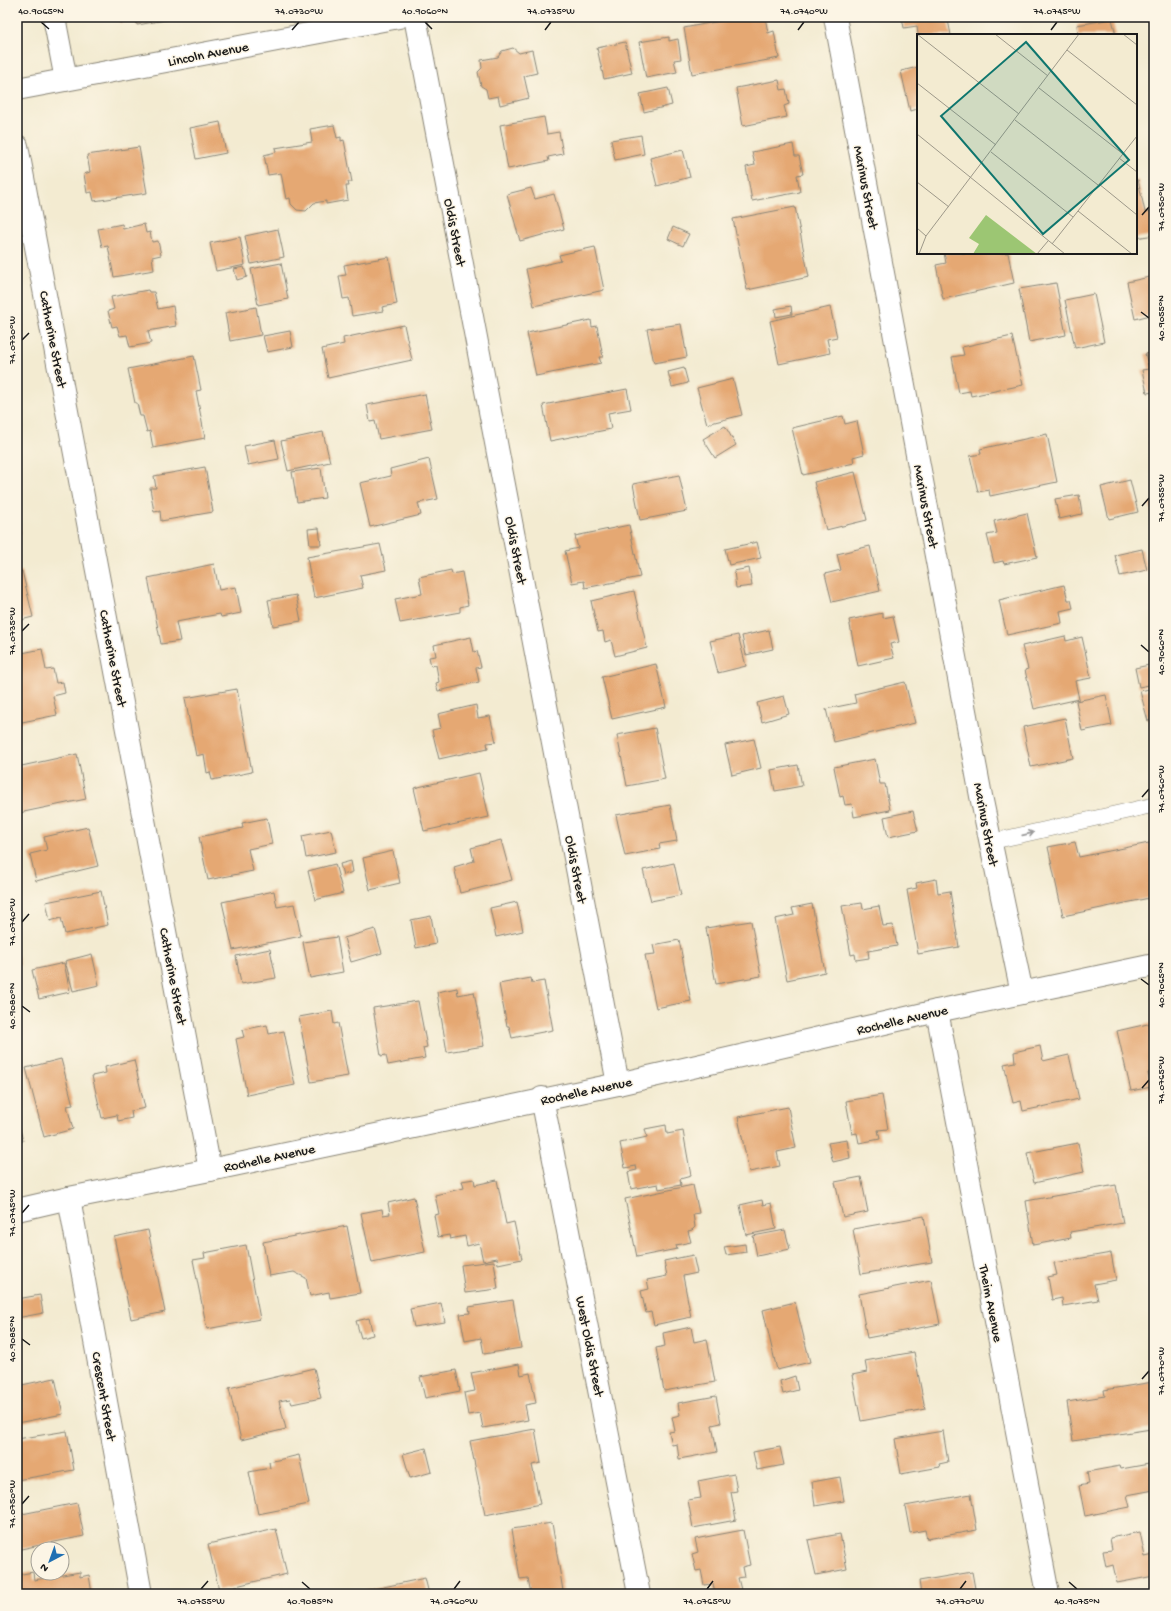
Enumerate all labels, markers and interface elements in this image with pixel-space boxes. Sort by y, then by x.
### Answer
text: 40.9065°N [18,6,64,18]
text: 74.0730°W [274,6,323,18]
text: 40.9060°N [402,6,448,18]
text: 74.0735°W [526,6,575,18]
text: 74.0740°W [779,6,828,18]
text: 74.0745°W [1033,6,1081,18]
inset map [917,34,1137,254]
street label: Lincoln Avenue [167,39,251,72]
street label: Marinus Street [848,144,881,232]
text: 74.0750°W [1156,183,1168,232]
street label: Oldis Street [439,197,469,269]
street label: Catherine Street [34,290,70,391]
text: 40.9055°N [1156,295,1168,341]
text: 74.0730°W [7,316,19,365]
street label: Marinus Street [908,463,941,551]
text: 74.0755°W [1156,474,1168,523]
street label: Oldis Street [500,515,530,587]
text: 74.0735°W [7,607,19,656]
street label: Catherine Street [94,609,130,710]
text: 40.9060°N [1156,629,1168,675]
text: 74.0760°W [1156,765,1168,814]
street label: Marinus Street [968,781,1001,869]
one-way arrow [1021,829,1034,837]
street label: Oldis Street [560,834,590,906]
text: 74.0740°W [7,898,19,947]
street label: Catherine Street [154,927,190,1028]
text: 40.9065°N [1156,962,1168,1008]
text: 40.9080°N [7,982,19,1029]
street label: Rochelle Avenue [855,1003,950,1040]
text: 74.0765°W [1156,1056,1168,1105]
street label: Rochelle Avenue [539,1074,634,1110]
street label: Rochelle Avenue [222,1141,317,1177]
text: 74.0745°W [7,1189,19,1237]
street label: Theim Avenue [974,1262,1006,1344]
street label: West Oldis Street [570,1295,607,1399]
text: 40.9085°N [7,1316,19,1362]
text: 74.0770°W [1156,1347,1168,1396]
street label: Crescent Street [86,1351,119,1443]
text: 74.0750°W [7,1480,19,1529]
north arrow [30,1541,70,1581]
text: N [38,1560,51,1574]
text: 74.0755°W [176,1596,225,1608]
text: 40.9085°N [287,1596,333,1608]
text: 74.0760°W [429,1596,478,1608]
text: 74.0765°W [682,1596,731,1608]
text: 74.0770°W [935,1596,984,1608]
text: 40.9075°N [1054,1596,1100,1608]

